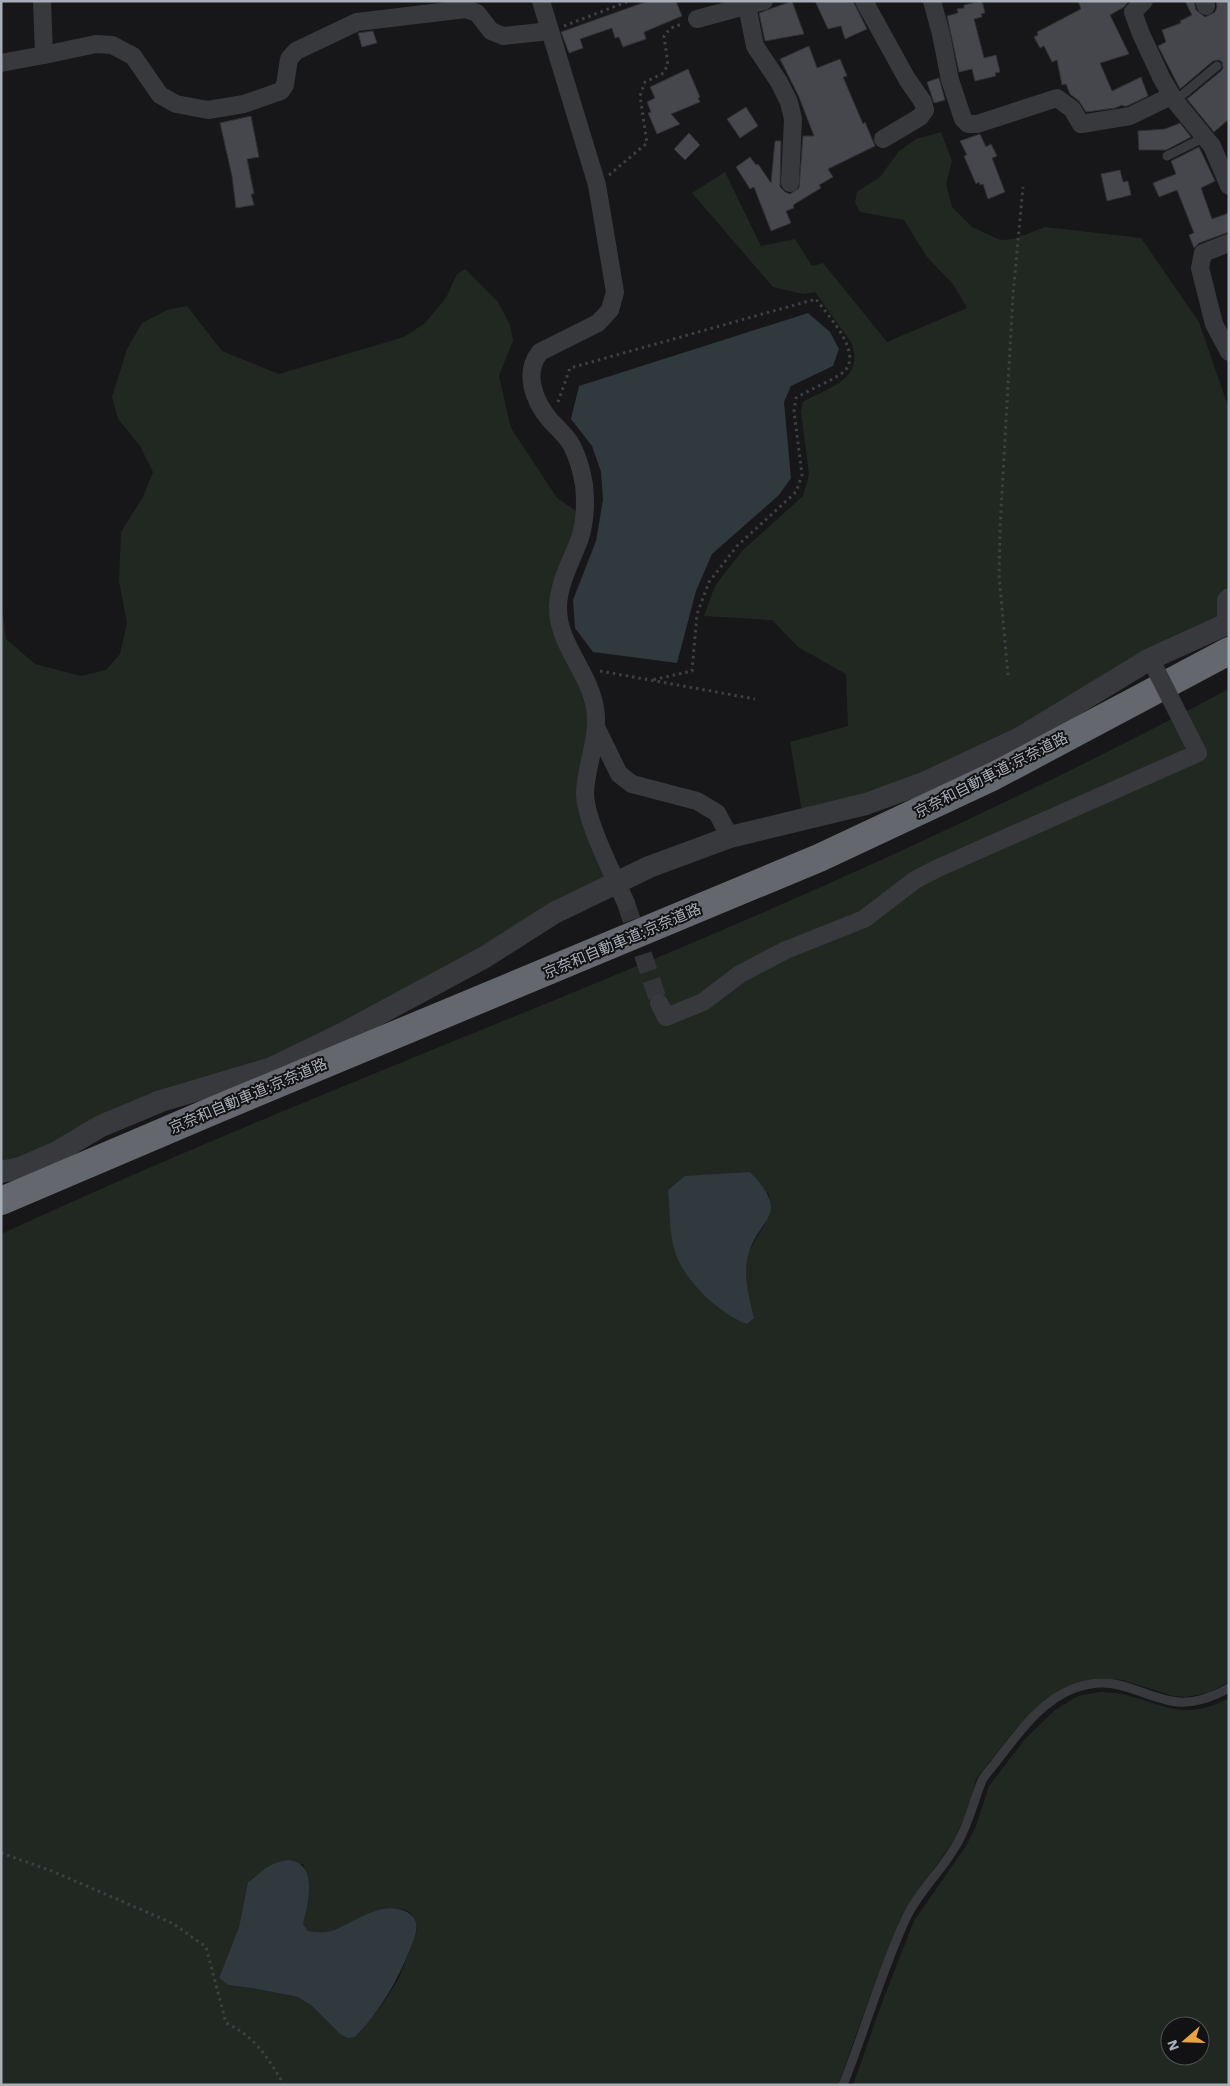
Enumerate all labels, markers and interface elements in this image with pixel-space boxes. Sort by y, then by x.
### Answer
street label: 京奈和自動車道;京奈道路 [911,729,1071,821]
street label: 京奈和自動車道;京奈道路 [540,900,704,982]
street label: 京奈和自動車道;京奈道路 [166,1055,330,1137]
north arrow [1160,2016,1210,2066]
text: N [1163,2038,1182,2053]

